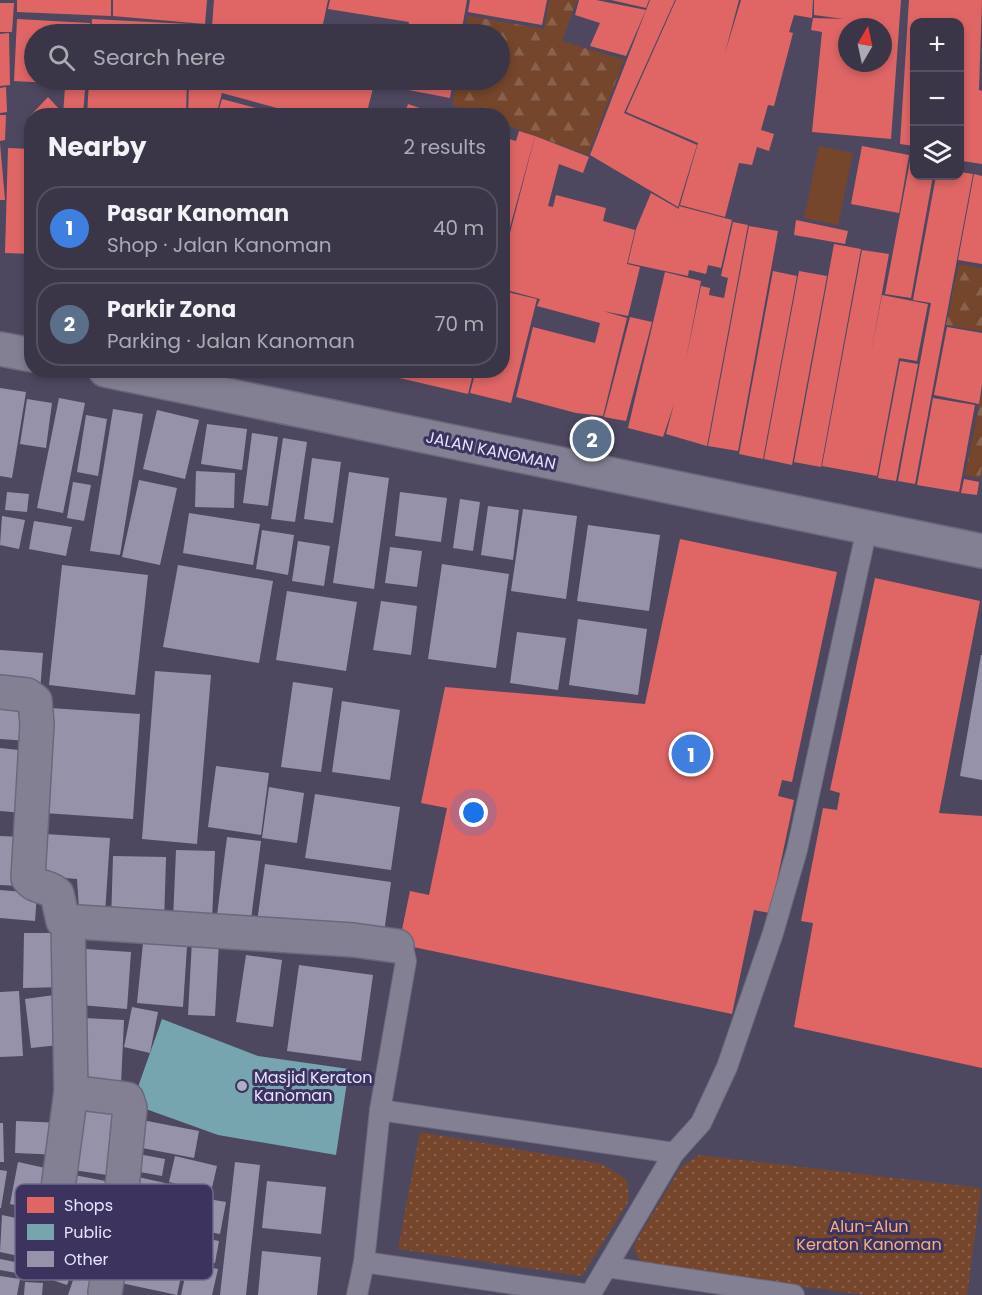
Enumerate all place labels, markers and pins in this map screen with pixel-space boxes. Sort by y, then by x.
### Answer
pin: 2 [572,416,612,462]
pin: 1 [672,732,710,777]
place label: Masjid Keraton Kanoman [254,1066,373,1107]
marker: Masjid Keraton Kanoman [235,1079,249,1093]

